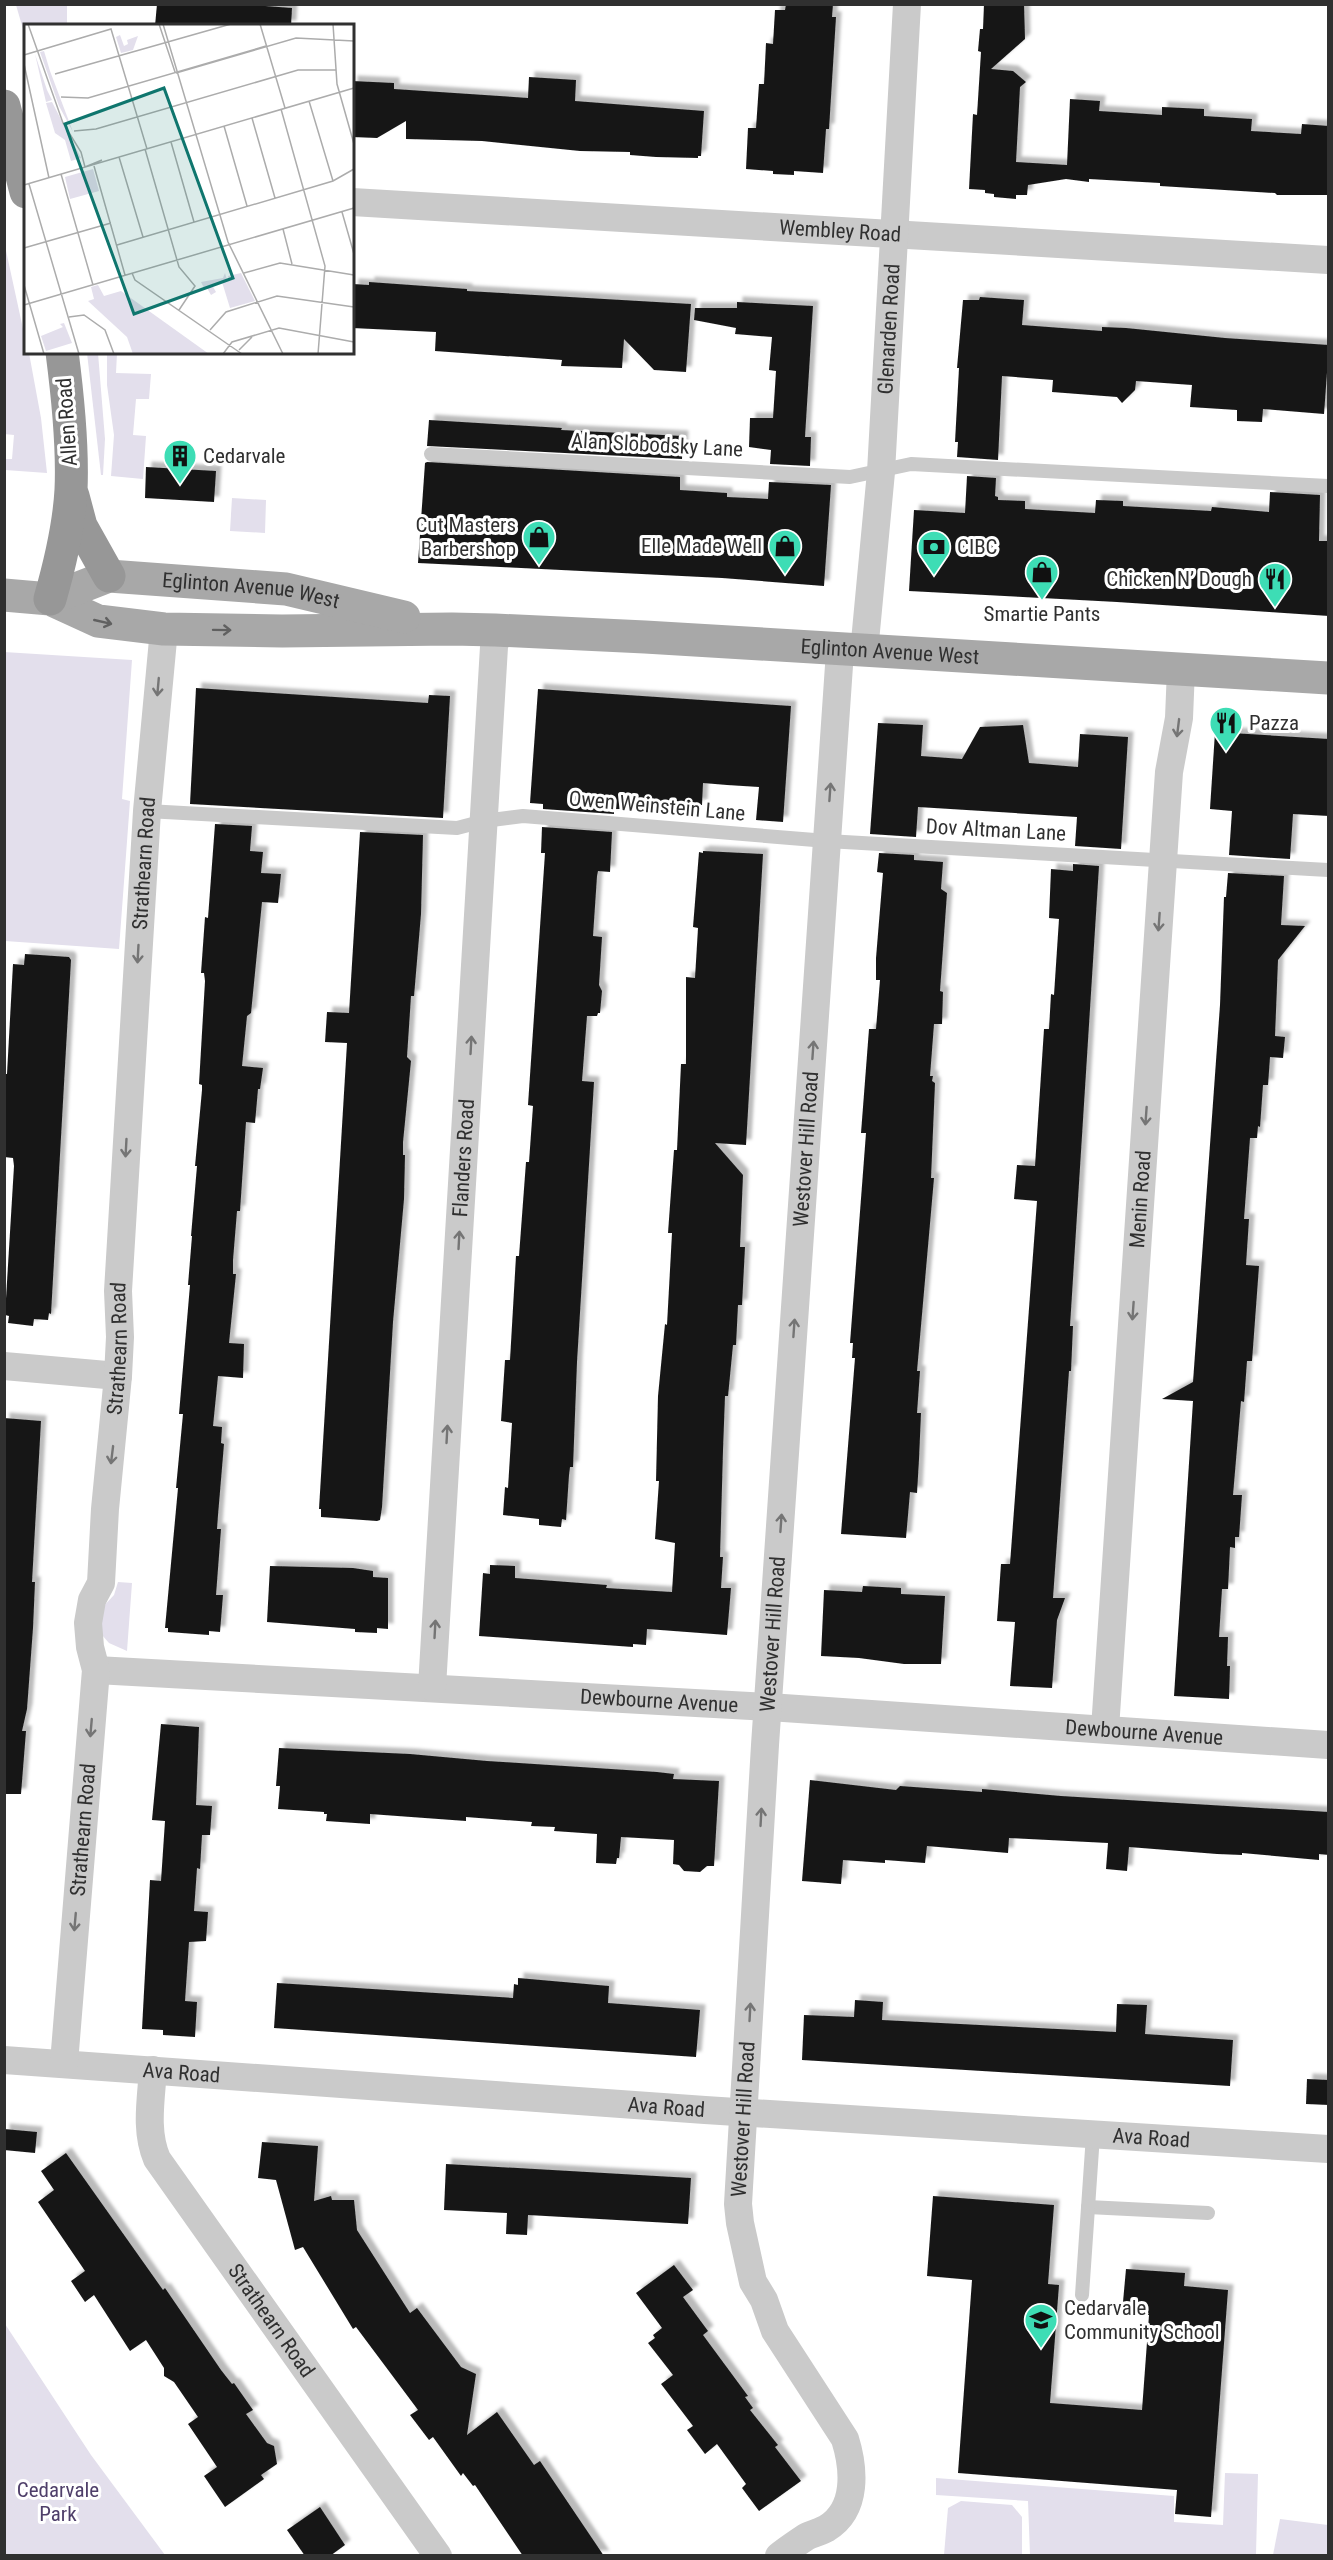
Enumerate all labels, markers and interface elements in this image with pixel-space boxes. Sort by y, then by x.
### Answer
inset map [24,24,354,354]
street label: Wembley Road [779,215,902,247]
street label: Glenarden Road [873,263,905,395]
street label: Allen Road [52,377,82,467]
street label: Alan Slobodsky Lane [570,429,744,461]
building icon: Cedarvale [162,438,198,485]
place label: Cedarvale [203,444,286,468]
place label: Cut Masters Barbershop [415,513,516,561]
shop icon: Cut Masters Barbershop [521,519,557,566]
shop icon: Elle Made Well [767,528,803,575]
bank icon: CIBC [916,529,952,576]
place label: Elle Made Well [641,534,762,558]
place label: CIBC [957,535,998,559]
shop icon: Smartie Pants [1024,554,1060,601]
restaurant icon: Chicken N’ Dough [1257,561,1293,608]
place label: Chicken N’ Dough [1106,567,1252,591]
street label: Eglinton Avenue West [161,568,342,613]
place label: Smartie Pants [984,602,1100,626]
one-way arrow [94,616,113,628]
one-way arrow [212,624,232,636]
street label: Eglinton Avenue West [800,634,980,669]
one-way arrow [152,676,163,696]
restaurant icon: Pazza [1208,705,1244,752]
place label: Pazza [1249,711,1299,735]
one-way arrow [1172,717,1183,737]
one-way arrow [825,783,836,803]
street label: Owen Weinstein Lane [568,786,746,826]
street label: Strathearn Road [128,796,160,930]
street label: Dov Altman Lane [925,814,1067,846]
one-way arrow [1153,911,1164,931]
one-way arrow [133,943,144,963]
one-way arrow [465,1035,476,1055]
one-way arrow [808,1040,819,1060]
street label: Westover Hill Road [789,1071,823,1228]
street label: Flanders Road [448,1098,479,1218]
one-way arrow [1140,1106,1151,1126]
one-way arrow [121,1138,132,1158]
street label: Menin Road [1125,1150,1156,1249]
one-way arrow [454,1230,465,1250]
street label: Strathearn Road [102,1281,132,1416]
one-way arrow [1127,1300,1138,1320]
one-way arrow [789,1319,800,1339]
one-way arrow [442,1425,453,1445]
one-way arrow [106,1445,117,1464]
one-way arrow [776,1513,787,1533]
street label: Westover Hill Road [755,1555,790,1713]
one-way arrow [430,1619,441,1639]
street label: Dewbourne Avenue [579,1685,739,1717]
street label: Dewbourne Avenue [1064,1715,1224,1750]
one-way arrow [85,1718,96,1738]
street label: Strathearn Road [66,1762,100,1897]
one-way arrow [756,1808,767,1828]
one-way arrow [69,1912,80,1932]
one-way arrow [744,2002,755,2022]
street label: Westover Hill Road [726,2041,760,2198]
street label: Ava Road [142,2058,221,2087]
street label: Ava Road [627,2093,706,2122]
street label: Ava Road [1112,2124,1191,2152]
street label: Strathearn Road [223,2259,320,2382]
place label: Cedarvale Community School [1064,2296,1220,2344]
school or university icon: Cedarvale Community School [1023,2302,1059,2349]
park label: Cedarvale Park [17,2478,99,2526]

